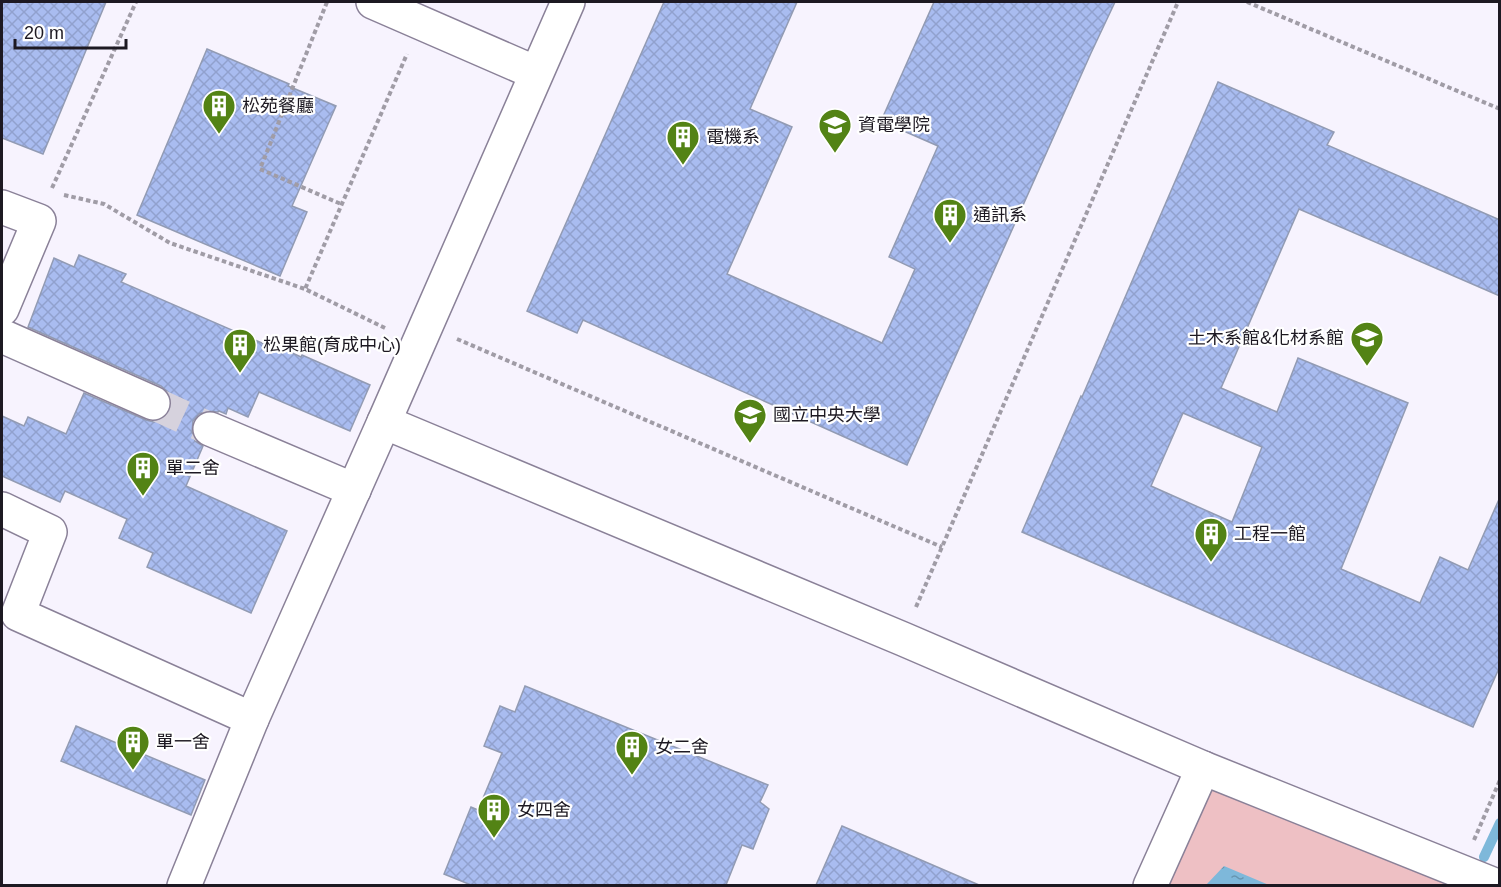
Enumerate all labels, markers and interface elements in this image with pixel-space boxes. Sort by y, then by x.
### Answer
scale bar [15,12,126,50]
text: 20 m [24,23,64,43]
building icon: 松苑餐廳 [201,88,237,135]
place label: 松苑餐廳 [242,96,314,116]
school or university icon: 資電學院 [817,107,853,154]
place label: 資電學院 [858,115,930,135]
building icon: 電機系 [665,119,701,166]
place label: 電機系 [706,127,760,147]
building icon: 通訊系 [932,197,968,244]
place label: 通訊系 [973,205,1027,225]
school or university icon: 土木系館&化材系館 [1349,320,1385,367]
building icon: 松果館(育成中心) [222,327,258,374]
place label: 土木系館&化材系館 [1188,328,1344,348]
place label: 松果館(育成中心) [263,335,401,355]
school or university icon: 國立中央大學 [732,397,768,444]
place label: 國立中央大學 [773,405,881,425]
building icon: 單二舍 [125,450,161,497]
place label: 單二舍 [166,458,220,478]
building icon: 工程一館 [1193,516,1229,563]
place label: 工程一館 [1234,524,1306,544]
building icon: 單一舍 [115,724,151,771]
building icon: 女二舍 [614,729,650,776]
place label: 單一舍 [156,732,210,752]
place label: 女二舍 [655,737,709,757]
building icon: 女四舍 [476,792,512,839]
place label: 女四舍 [517,800,571,820]

